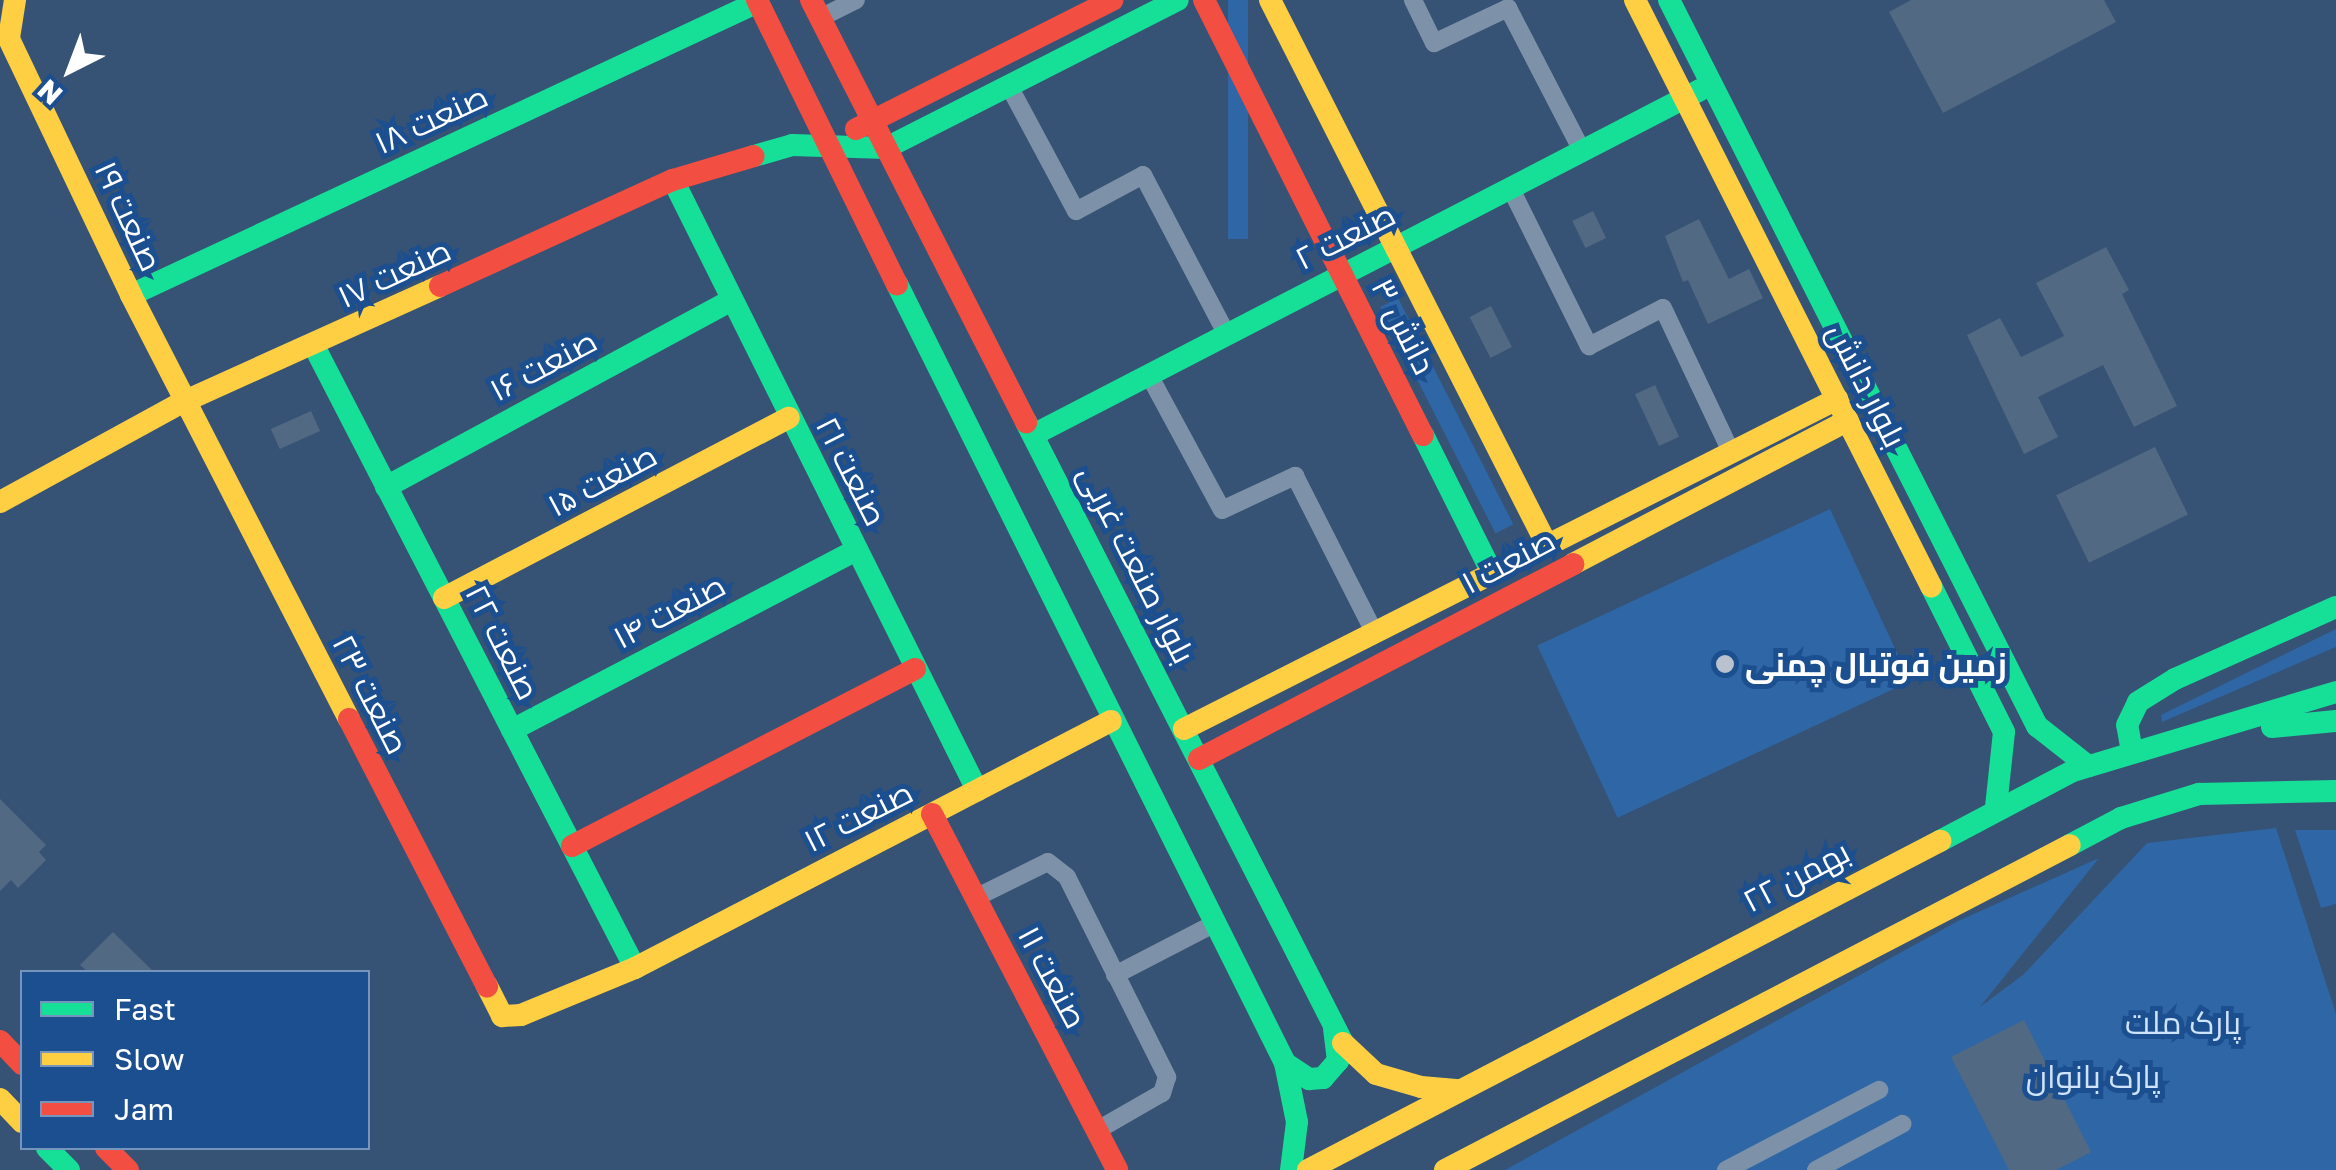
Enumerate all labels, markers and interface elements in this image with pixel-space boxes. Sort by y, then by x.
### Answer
north arrow [20,20,120,120]
text: N [31,73,69,112]
street label: صنعت ۱۸ [369,76,493,162]
street label: صنعت ۱۹ [87,155,171,277]
street label: صنعت ۲ [1289,195,1401,277]
street label: صنعت ۱۷ [332,230,456,316]
street label: دانش ۳ [1364,272,1444,380]
street label: بلوار دانش [1819,316,1915,454]
street label: صنعت ۱۶ [483,321,603,409]
street label: صنعت ۲۱ [808,410,896,532]
street label: صنعت ۱۵ [541,435,663,525]
street label: بلوار صنعت غربی [1071,458,1203,670]
street label: صنعت ۱ [1455,521,1561,601]
street label: صنعت ۱۴ [606,566,732,656]
street label: صنعت ۲۲ [458,578,548,706]
street label: صنعت ۲۳ [325,628,417,760]
place label: زمین فوتبال چمنی [1745,645,2007,683]
marker: زمین فوتبال چمنی [1714,653,1736,675]
street label: صنعت ۱۲ [797,772,919,860]
street label: ۲۲ بهمن [1736,832,1856,920]
street label: صنعت ۱۱ [1010,919,1096,1035]
legend [20,970,370,1150]
text: Fast [114,991,176,1027]
park label: پارک ملت [2125,1003,2241,1041]
text: Slow [114,1041,185,1077]
park label: پارک بانوان [2026,1057,2160,1095]
text: Jam [114,1091,174,1127]

